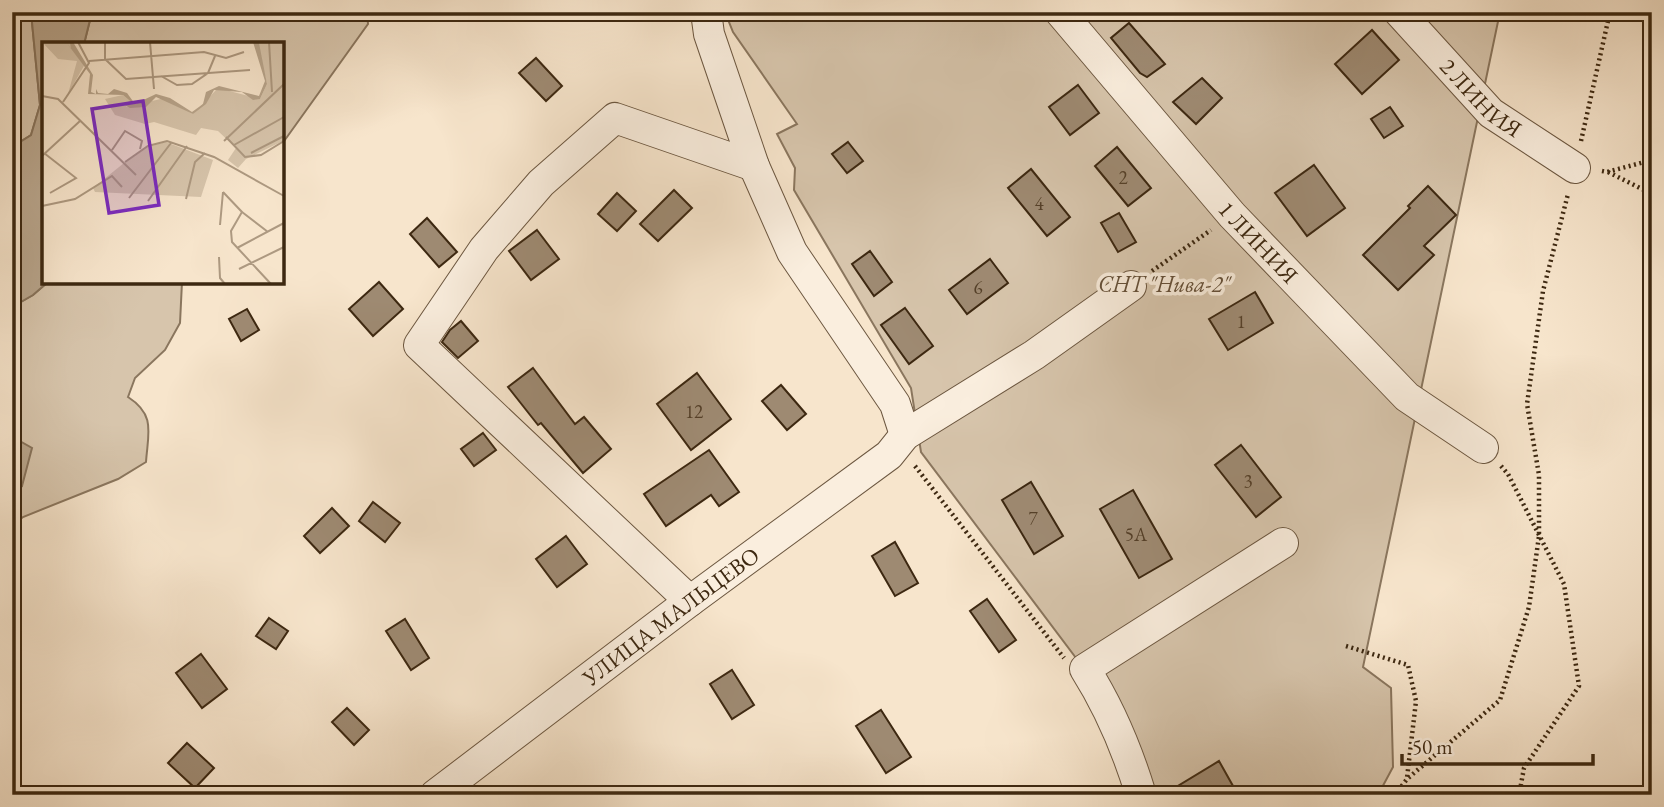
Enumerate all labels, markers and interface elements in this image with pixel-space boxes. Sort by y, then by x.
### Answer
inset map [42,42,284,284]
street label: 2 ЛИНИЯ [1433,52,1528,144]
house number: 2 [1118,165,1128,190]
house number: 4 [1034,191,1044,216]
street label: 1 ЛИНИЯ [1212,195,1305,290]
park label: СНТ "Нива-2" [1098,269,1232,299]
house number: 6 [973,275,983,300]
house number: 1 [1236,309,1246,334]
house number: 12 [685,399,703,424]
house number: 3 [1243,469,1253,494]
house number: 7 [1028,506,1038,531]
house number: 5А [1125,522,1148,547]
street label: УЛИЦА МАЛЬЦЕВО [576,540,765,693]
scale bar [1402,723,1592,767]
text: 50 m [1412,733,1453,760]

